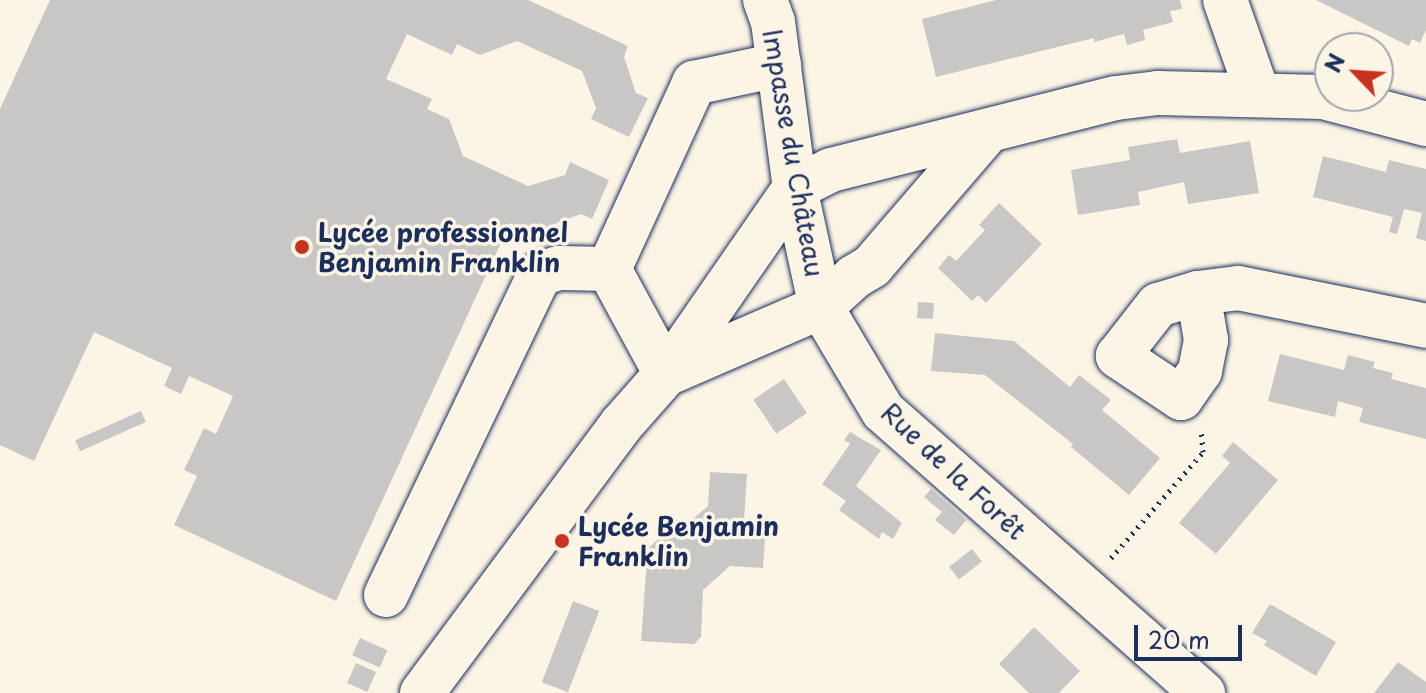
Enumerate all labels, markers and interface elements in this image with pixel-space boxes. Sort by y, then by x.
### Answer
street label: Impasse du Château [757,25,831,281]
north arrow [1314,32,1394,112]
text: N [1315,48,1352,77]
place label: Lycée professionnel Benjamin Franklin [318,216,570,278]
marker: Lycée professionnel Benjamin Franklin [293,238,311,256]
street label: Rue de la Forêt [874,395,1034,547]
place label: Lycée Benjamin Franklin [578,510,782,572]
marker: Lycée Benjamin Franklin [553,532,571,550]
scale bar [1138,609,1246,659]
text: 20 m [1148,621,1210,657]

